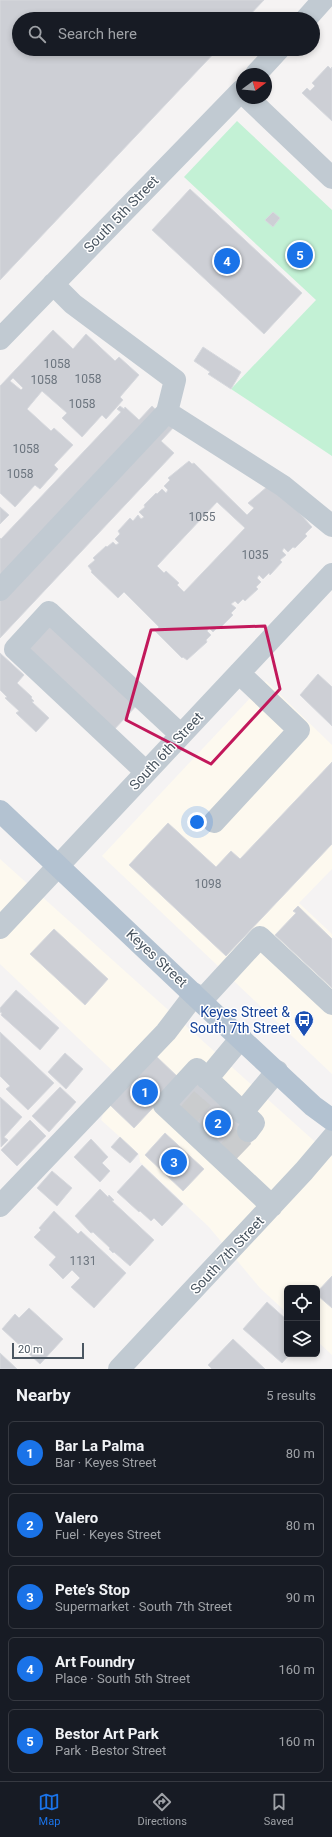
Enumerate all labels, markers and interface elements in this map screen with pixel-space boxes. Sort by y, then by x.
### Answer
search box [12,12,320,56]
icon: search [26,23,48,45]
text: Search here [58,25,137,43]
north arrow [236,68,272,104]
street label: South 5th Street [80,172,162,256]
pin: 5 [287,240,313,270]
pin: 4 [214,246,240,276]
house number: 1058 [44,357,71,371]
house number: 1058 [75,372,102,386]
house number: 1058 [31,373,58,387]
house number: 1058 [69,397,96,411]
house number: 1058 [13,442,40,456]
house number: 1058 [7,467,34,481]
house number: 1055 [189,510,216,524]
house number: 1035 [242,548,269,562]
street label: South 6th Street [126,709,206,793]
your location [187,812,207,832]
house number: 1098 [195,877,222,891]
street label: Keyes Street [123,926,191,991]
place label: Keyes Street & South 7th Street [190,1004,290,1036]
bus stop icon: Keyes Street & South 7th Street [293,1009,315,1037]
pin: 1 [132,1077,158,1107]
pin: 2 [205,1108,231,1138]
pin: 3 [161,1147,187,1177]
street label: South 7th Street [187,1213,267,1297]
house number: 1131 [70,1254,96,1268]
map controls [284,1285,320,1357]
button: locate [284,1285,320,1321]
button: layers [284,1321,320,1357]
scale bar [12,1341,84,1360]
text: 20 m [18,1343,43,1356]
text: Nearby [16,1385,71,1405]
text: 5 results [266,1388,316,1403]
text: Bar La Palma [55,1437,144,1455]
text: 1 [26,1446,34,1461]
text: 80 m [286,1446,315,1461]
text: Bar · Keyes Street [55,1455,156,1470]
text: Valero [55,1509,98,1527]
text: 2 [26,1518,34,1533]
text: 80 m [286,1518,315,1533]
text: Fuel · Keyes Street [55,1527,161,1542]
text: Pete’s Stop [55,1581,130,1599]
text: 3 [26,1590,34,1605]
text: 90 m [286,1590,315,1605]
text: Supermarket · South 7th Street [55,1599,232,1614]
text: Art Foundry [55,1653,135,1671]
text: 4 [26,1662,34,1677]
text: 160 m [278,1662,315,1677]
text: Place · South 5th Street [55,1671,190,1686]
text: Bestor Art Park [55,1725,159,1743]
text: 5 [26,1734,34,1749]
text: 160 m [278,1734,315,1749]
text: Park · Bestor Street [55,1743,166,1758]
tab: Map [38,1791,60,1828]
tab: Directions [137,1791,187,1828]
tab: Saved [264,1791,294,1828]

